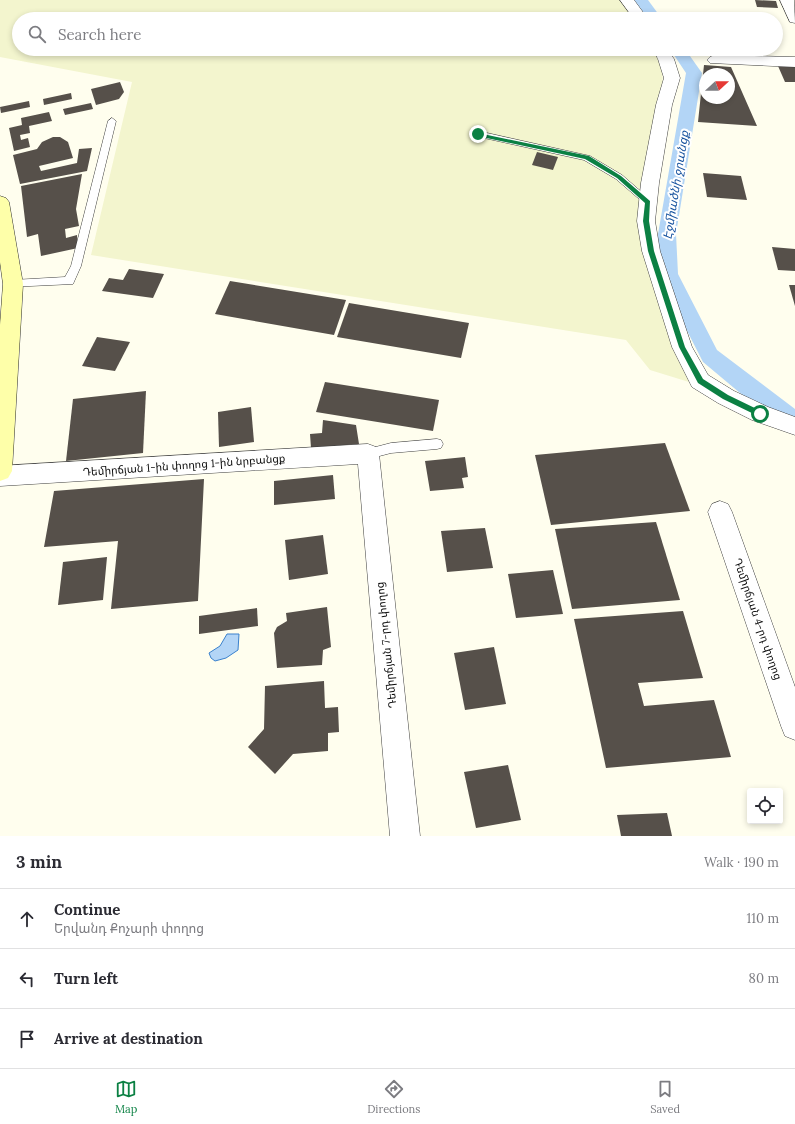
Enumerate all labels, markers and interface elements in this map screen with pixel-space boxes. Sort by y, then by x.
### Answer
search box [12,12,783,56]
icon: search [26,23,48,45]
text: Search here [58,25,141,44]
north arrow [699,68,735,104]
route end [469,125,487,143]
water label: Էջմիածնի ջրանցք [660,129,692,240]
route start [751,405,769,423]
street label: Դեմիրճյան 1-ին փողոց 1-ին նրբանցք [82,451,286,479]
street label: Դեմիրճյան 4-րդ փողոց [731,556,785,682]
street label: Դեմիրճյան 7-րդ փողոց [372,581,400,709]
map controls [747,788,783,824]
button: locate [747,788,783,824]
text: 3 min [16,851,62,873]
text: Walk · 190 m [704,854,779,871]
text: Continue [54,900,120,919]
icon: ahead [16,908,38,930]
text: 110 m [746,910,779,927]
text: Երվանդ Քոչարի փողոց [54,920,204,937]
icon: left [16,968,38,990]
text: Turn left [54,969,118,988]
text: 80 m [749,970,779,987]
icon: arrive [16,1028,38,1050]
text: Arrive at destination [54,1029,203,1048]
tab: Map [115,1078,137,1116]
tab: Directions [367,1078,420,1116]
tab: Saved [650,1078,680,1116]

